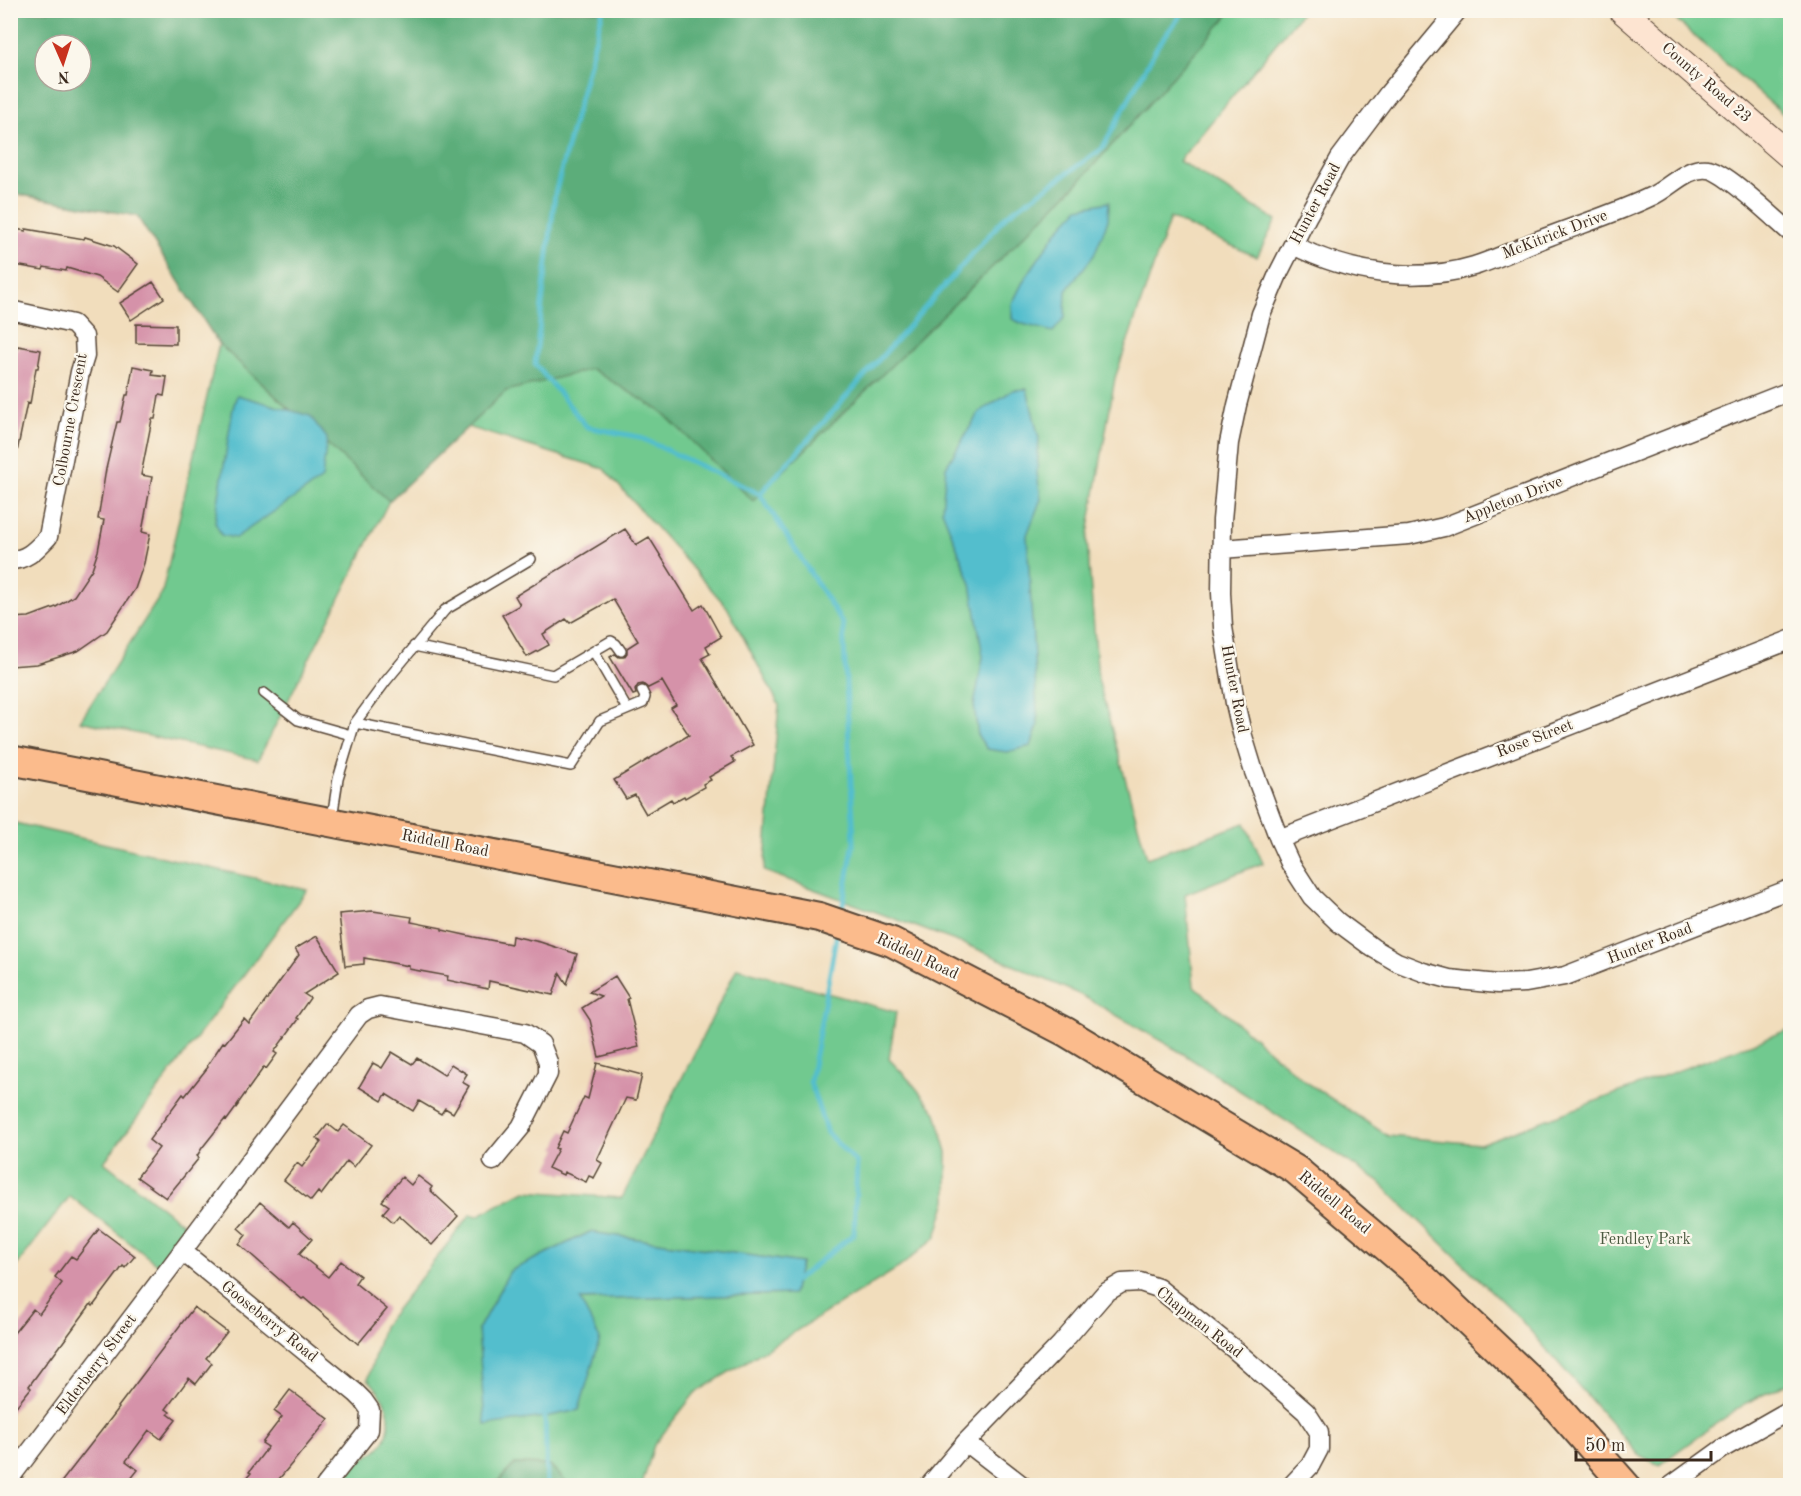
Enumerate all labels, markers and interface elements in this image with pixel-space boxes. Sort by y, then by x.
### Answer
north arrow [33,33,93,93]
street label: County Road 23 [1658,40,1754,126]
text: N [56,68,70,84]
street label: Hunter Road [1288,161,1344,247]
street label: McKitrick Drive [1500,208,1610,262]
street label: Colbourne Crescent [51,352,91,488]
street label: Appleton Drive [1461,474,1565,526]
street label: Hunter Road [1218,644,1250,734]
street label: Rose Street [1495,717,1576,761]
street label: Riddell Road [400,828,490,860]
street label: Hunter Road [1605,921,1695,967]
street label: Riddell Road [873,931,961,983]
street label: Riddell Road [1295,1168,1373,1238]
park label: Fendley Park [1599,1232,1691,1248]
street label: Gooseberry Road [218,1278,320,1366]
street label: Chapman Road [1153,1284,1245,1362]
street label: Elderberry Street [54,1311,140,1418]
scale bar [1576,1424,1711,1462]
text: 50 m [1585,1437,1625,1455]

